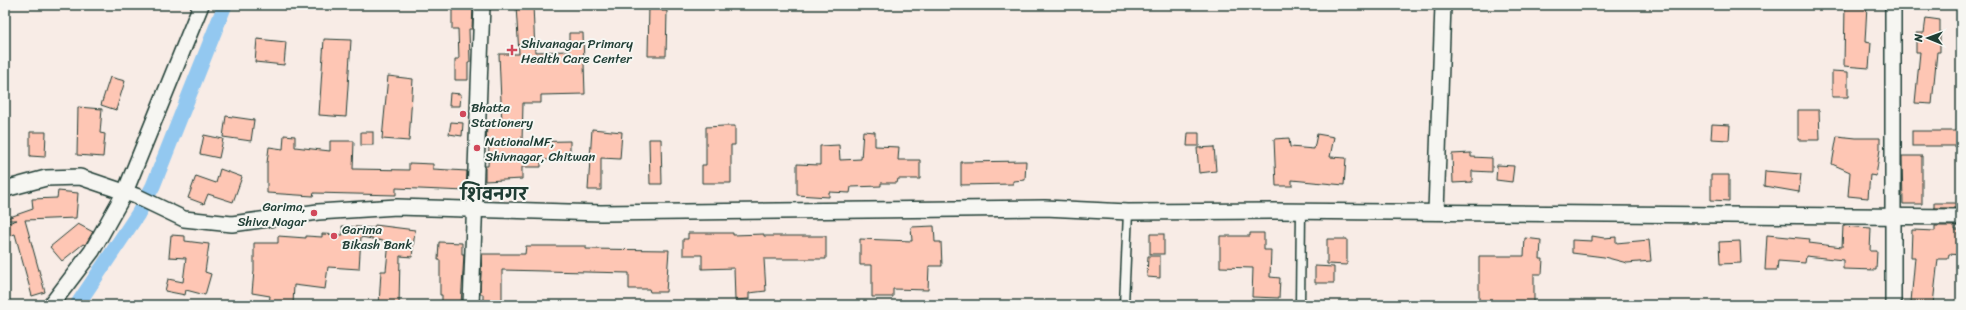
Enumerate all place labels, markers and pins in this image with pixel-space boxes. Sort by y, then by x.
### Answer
place label: Shivanagar Primary Health Care Center [521,32,633,70]
marker: Shivanagar Primary Health Care Center [506,44,518,56]
place label: Bhatta Stationery [471,96,533,134]
marker: Bhatta Stationery [458,109,468,119]
place label: NationalMF, Shivnagar, Chitwan [485,130,595,168]
marker: NationalMF, Shivnagar, Chitwan [472,143,482,153]
place label: Garima, Shiva Nagar [237,195,307,233]
marker: Garima, Shiva Nagar [309,208,319,218]
place label: Garima Bikash Bank [342,218,412,256]
marker: Garima Bikash Bank [329,231,339,241]

